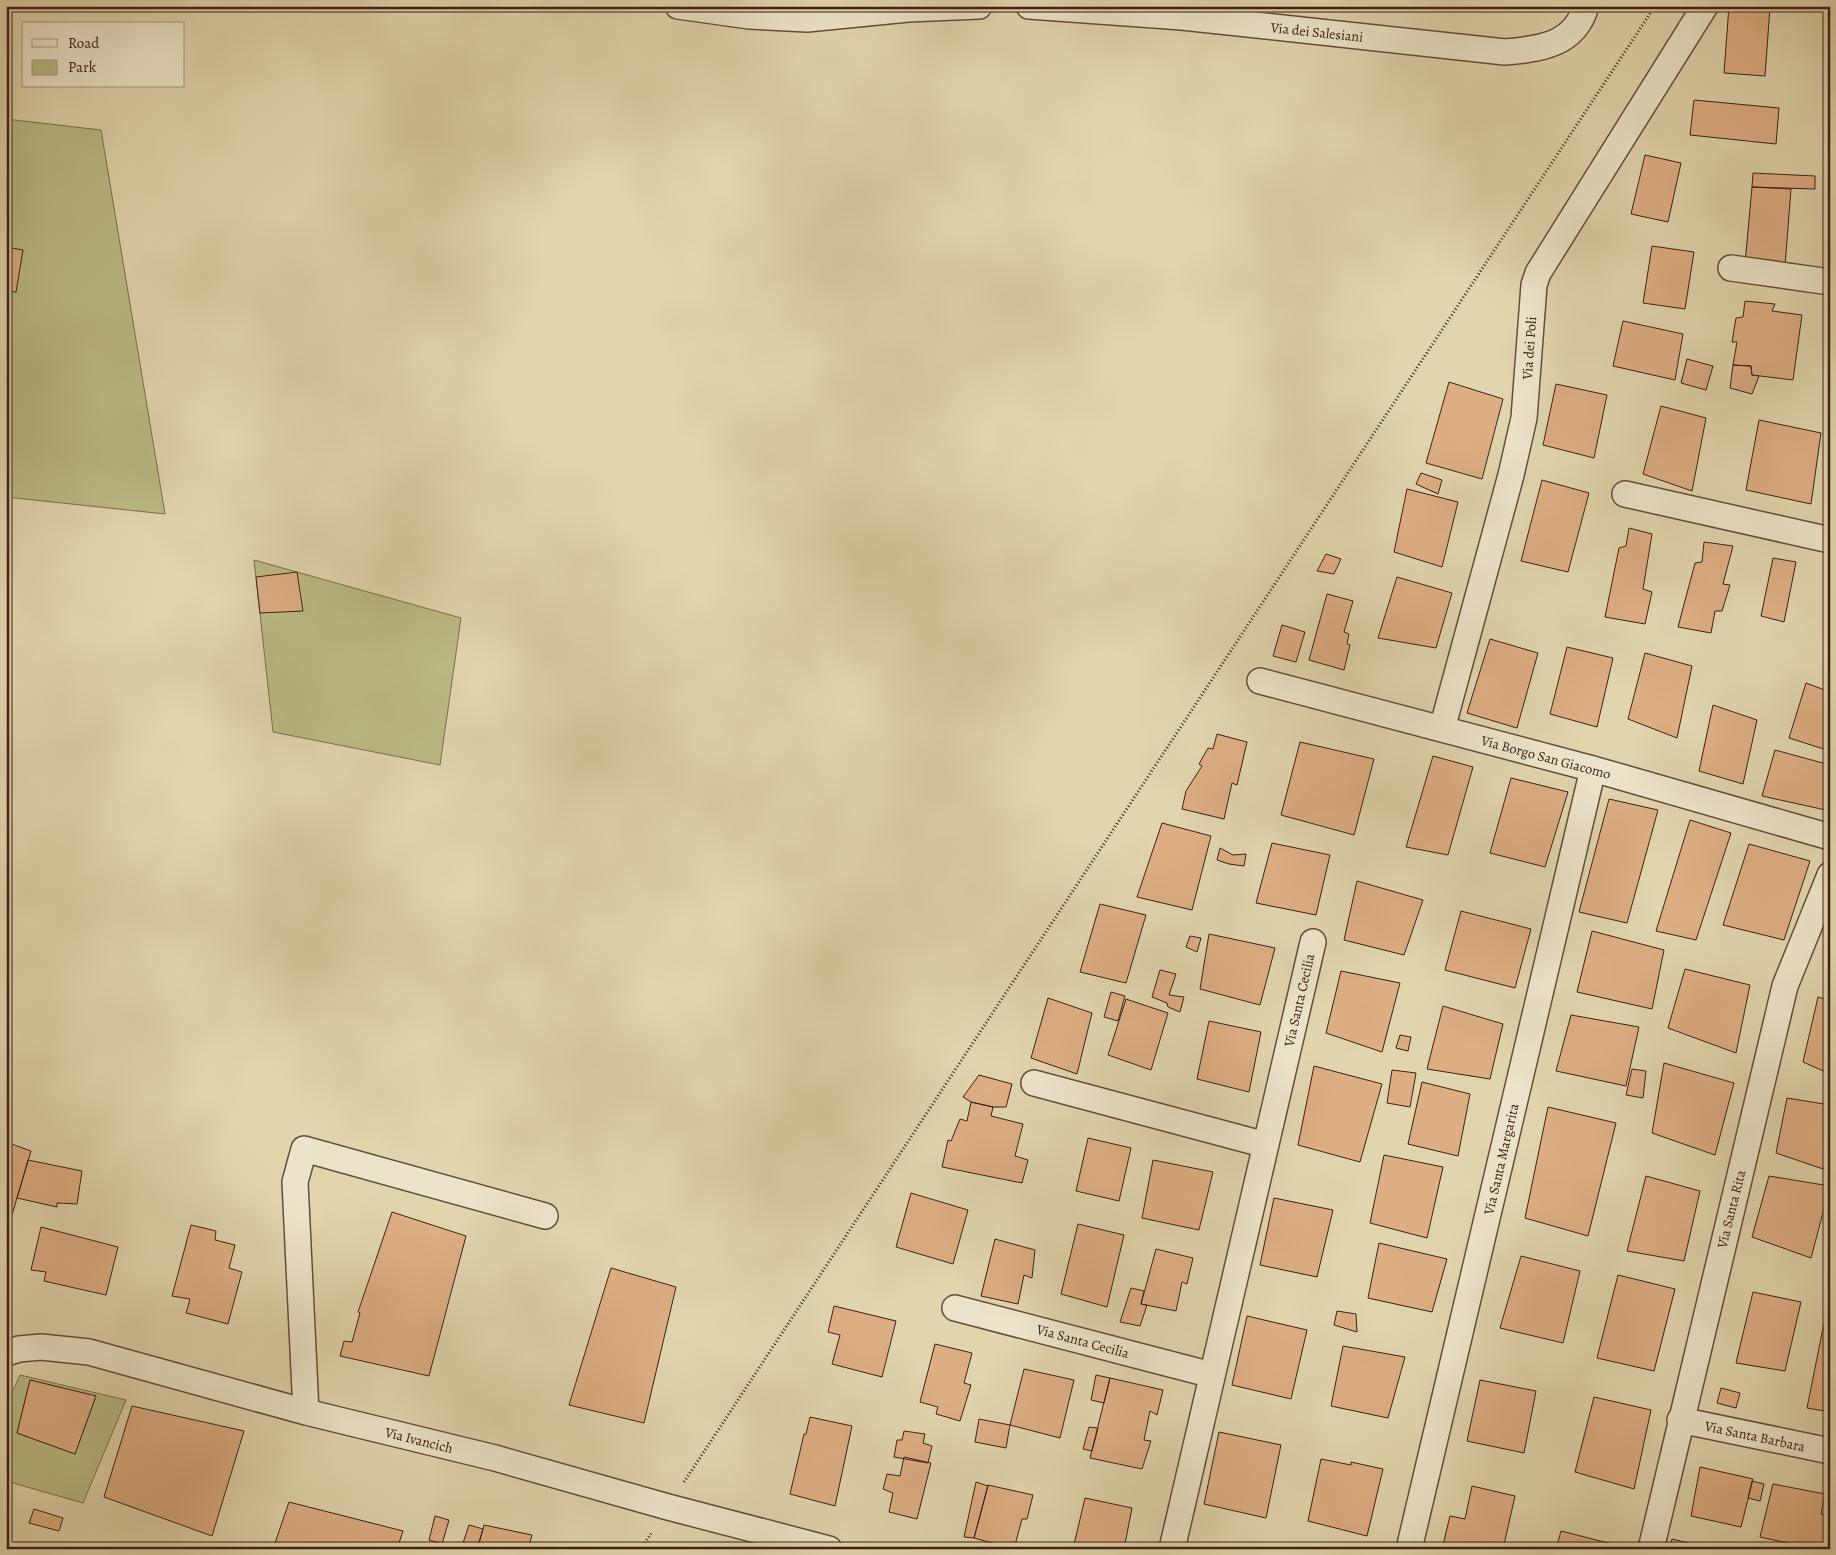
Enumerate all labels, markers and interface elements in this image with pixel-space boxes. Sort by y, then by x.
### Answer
street label: Via dei Salesiani [1269,18,1364,47]
legend [22,22,185,88]
text: Road [68,33,100,53]
text: Park [68,57,97,77]
street label: Via dei Poli [1518,316,1541,381]
street label: Via Borgo San Giacomo [1478,731,1613,784]
street label: Via Santa Cecilia [1279,951,1320,1050]
street label: Via Santa Margarita [1479,1101,1524,1218]
street label: Via Santa Rita [1712,1168,1750,1251]
street label: Via Santa Cecilia [1034,1320,1132,1363]
street label: Via Santa Barbara [1702,1416,1807,1456]
street label: Via Ivancich [382,1423,455,1458]

